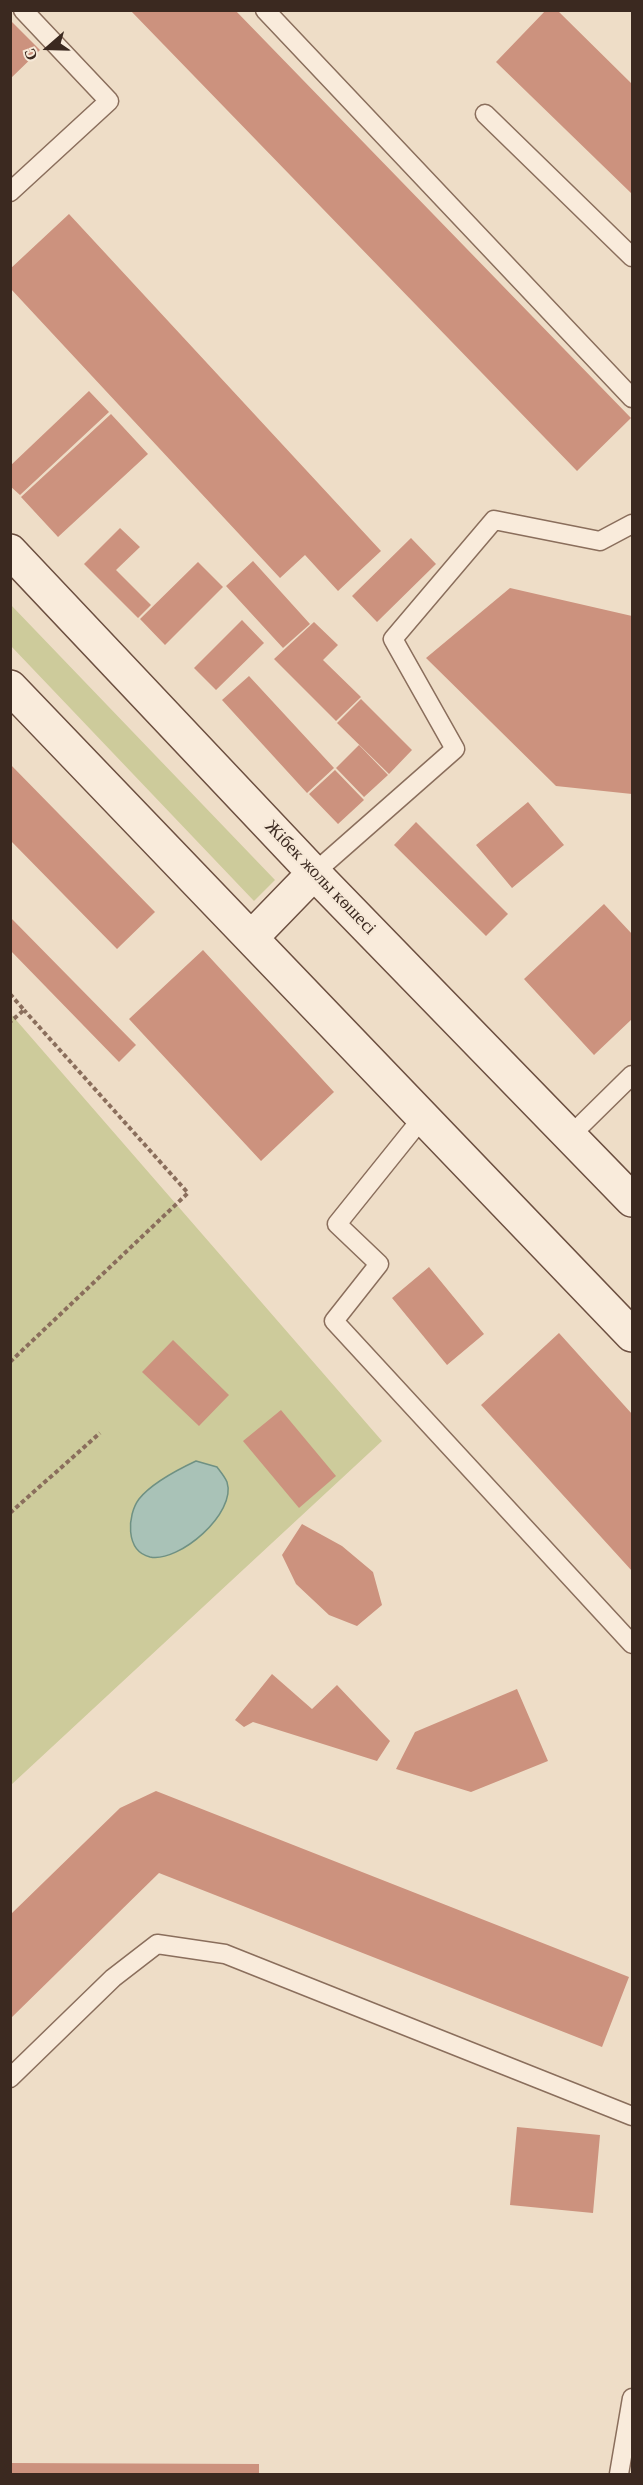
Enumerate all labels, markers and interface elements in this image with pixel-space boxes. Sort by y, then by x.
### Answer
north arrow [18,18,78,78]
text: С [21,46,41,63]
street label: Жібек жолы көшесі [260,816,380,940]

